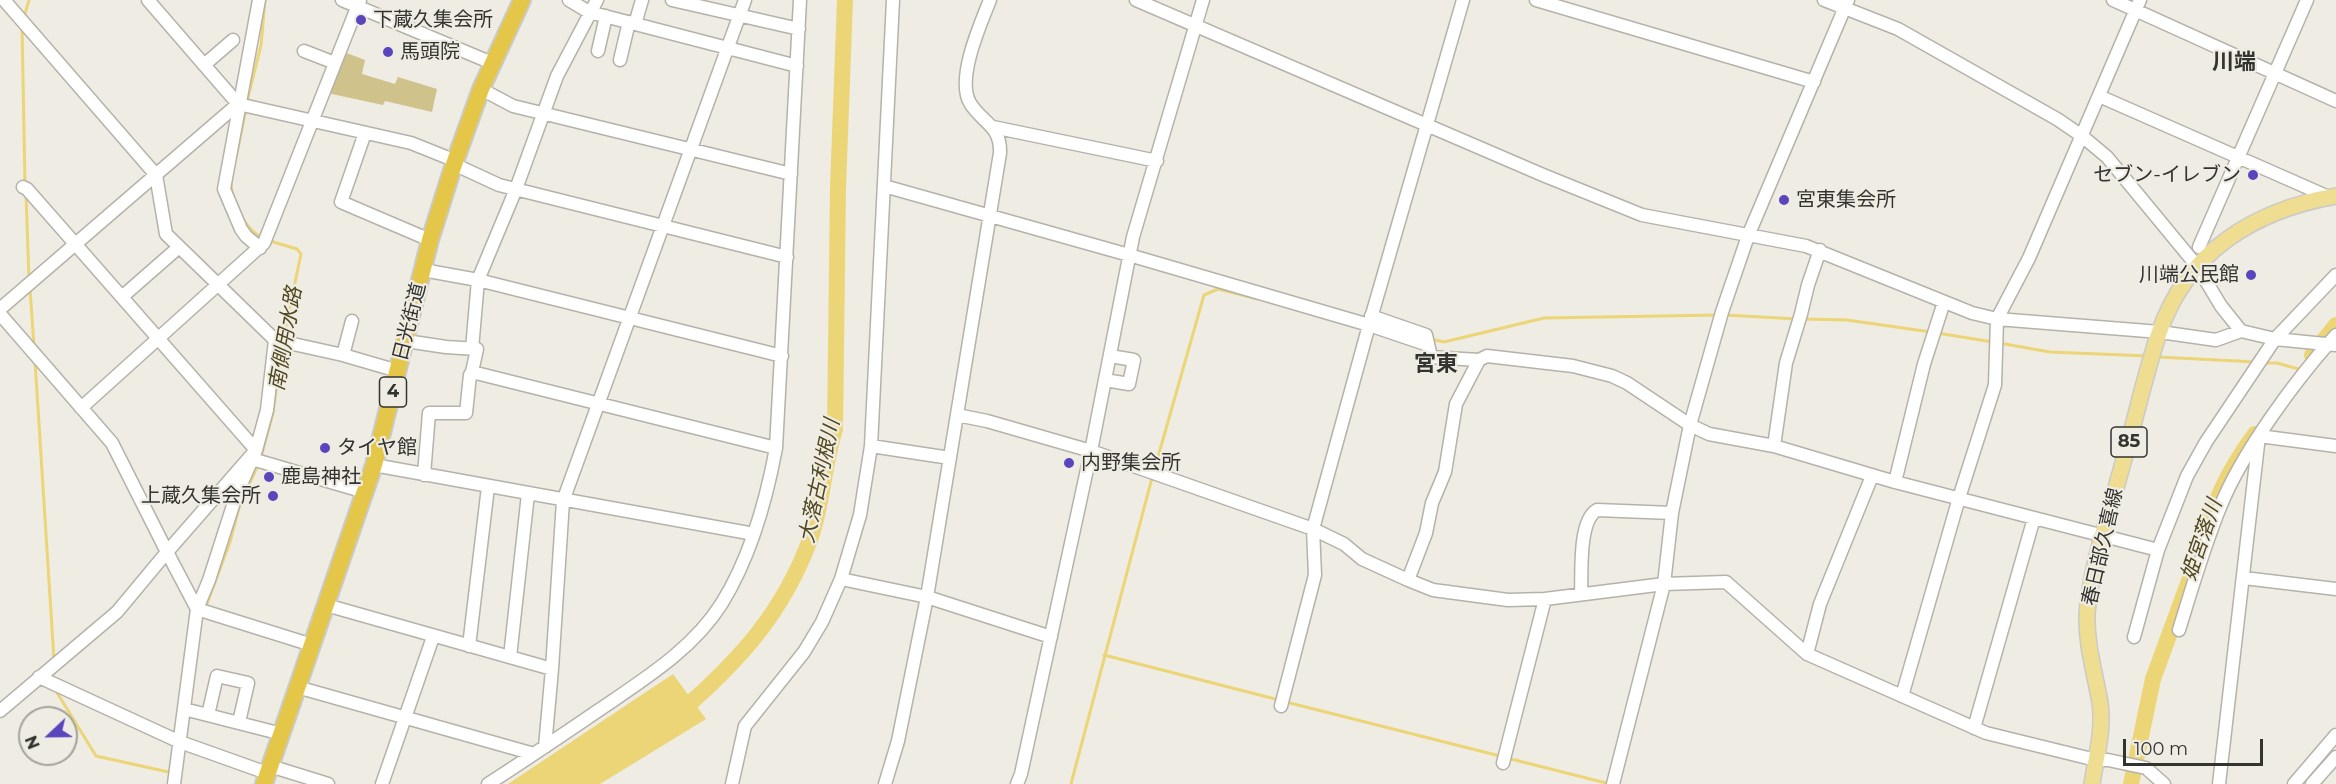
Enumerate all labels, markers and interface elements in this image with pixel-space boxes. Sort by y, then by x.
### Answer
place label: 下蔵久集会所 [373,8,493,32]
marker: 下蔵久集会所 [354,13,368,27]
place label: 馬頭院 [400,40,460,64]
marker: 馬頭院 [381,45,395,59]
district label: 川端 [2212,50,2256,76]
place label: セブン-イレブン [2093,163,2241,187]
marker: セブン-イレブン [2246,168,2260,182]
place label: 宮東集会所 [1796,188,1896,212]
marker: 宮東集会所 [1777,193,1791,207]
place label: 川端公民館 [2139,263,2239,287]
marker: 川端公民館 [2244,268,2258,282]
street label: 日光街道 [389,280,431,364]
water label: 南側用水路 [264,285,308,393]
district label: 宮東 [1414,352,1458,378]
road number: 4 [380,377,406,407]
water label: 大落古利根川 [795,417,845,545]
road number: 85 [2111,427,2147,457]
place label: タイヤ館 [337,436,417,460]
marker: タイヤ館 [318,441,332,455]
place label: 内野集会所 [1081,451,1181,475]
marker: 内野集会所 [1062,456,1076,470]
place label: 鹿島神社 [281,465,361,489]
marker: 鹿島神社 [262,470,276,484]
place label: 上蔵久集会所 [141,484,261,508]
street label: 春日部久喜線 [2078,486,2128,608]
marker: 上蔵久集会所 [266,489,280,503]
water label: 姫宮落川 [2176,496,2228,584]
north arrow [18,706,78,766]
scale bar [2126,727,2266,765]
text: N [21,733,44,752]
text: 100 m [2134,738,2188,760]

